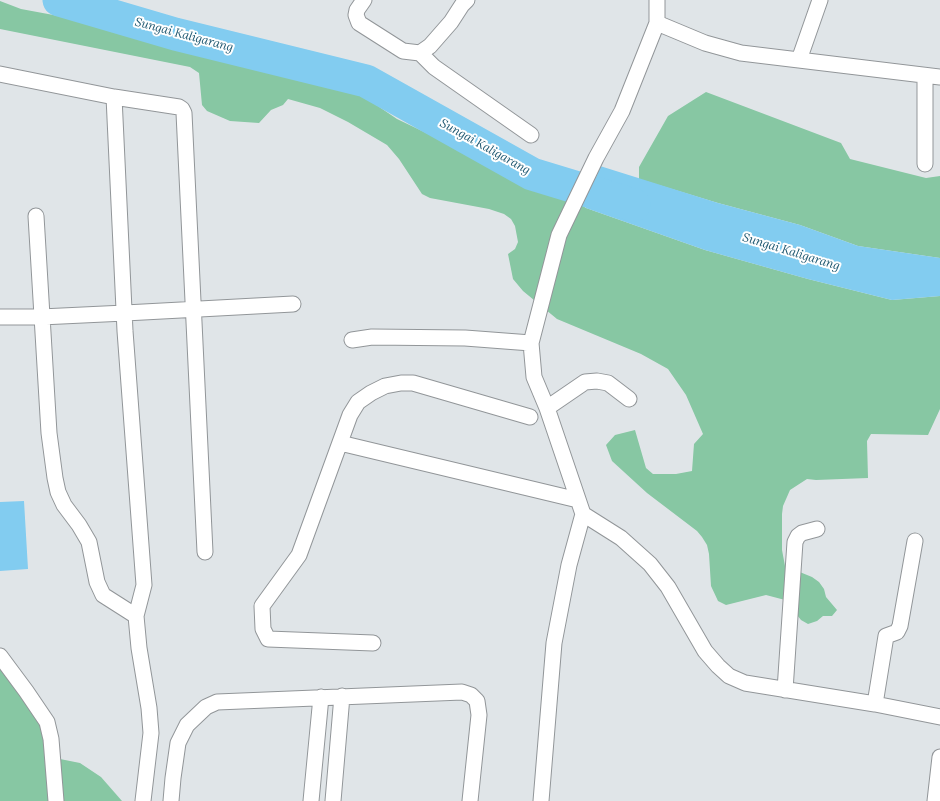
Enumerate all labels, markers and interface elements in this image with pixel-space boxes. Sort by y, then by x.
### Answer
water label: Sungai Kaligarang [133,15,235,55]
water label: Sungai Kaligarang [437,116,533,178]
water label: Sungai Kaligarang [741,230,841,274]

